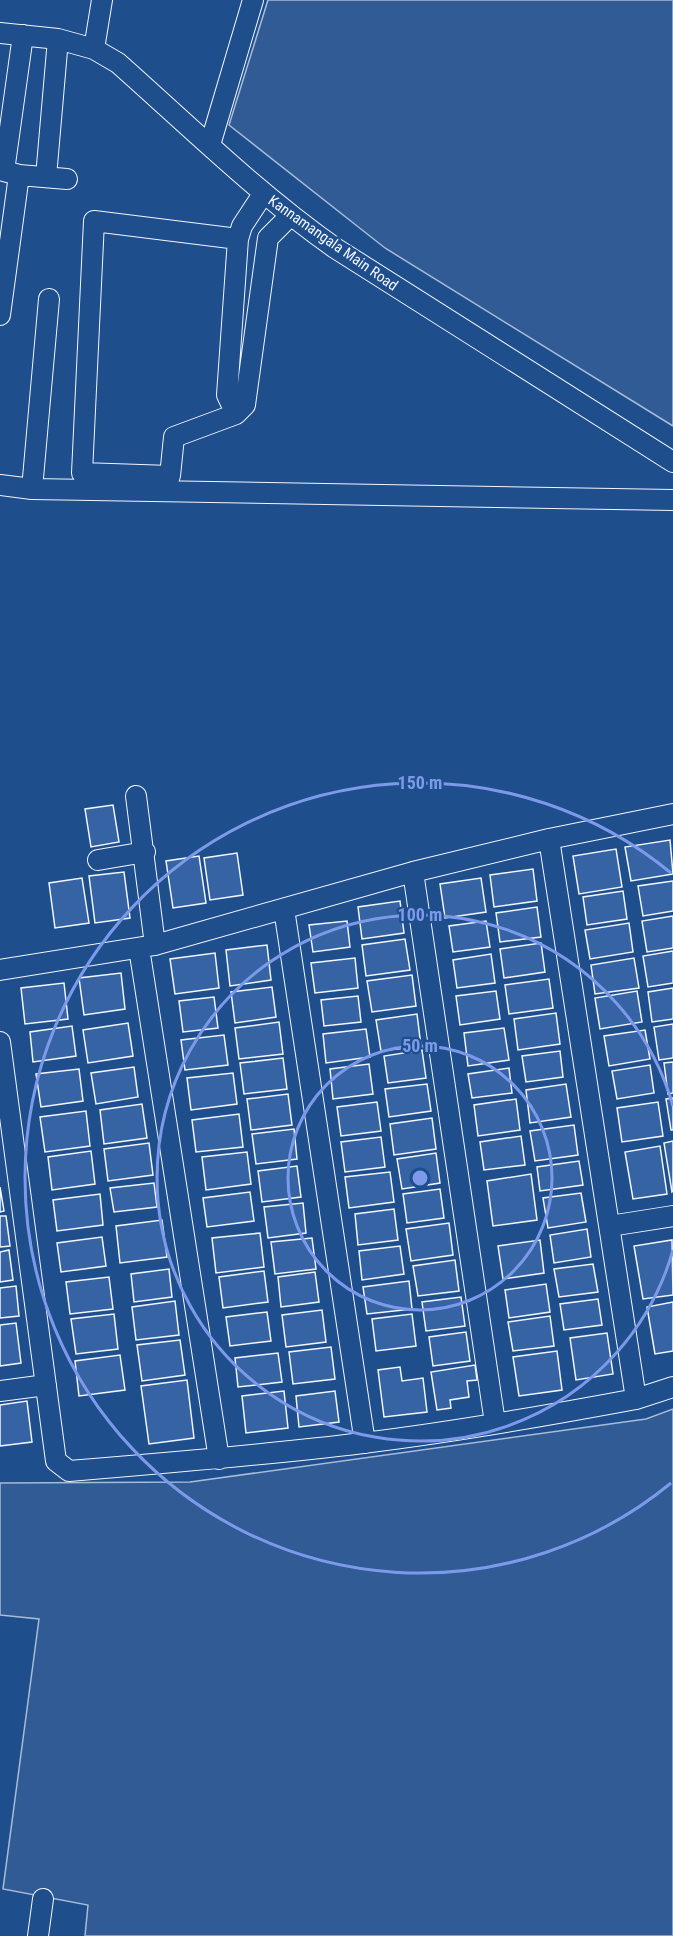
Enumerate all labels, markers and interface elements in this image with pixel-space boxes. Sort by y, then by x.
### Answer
street label: Kannamangala Main Road [265,191,401,295]
text: 150 m [398,772,442,793]
text: 100 m [398,904,442,925]
text: 50 m [402,1035,438,1056]
centre of rings [410,1168,430,1188]

